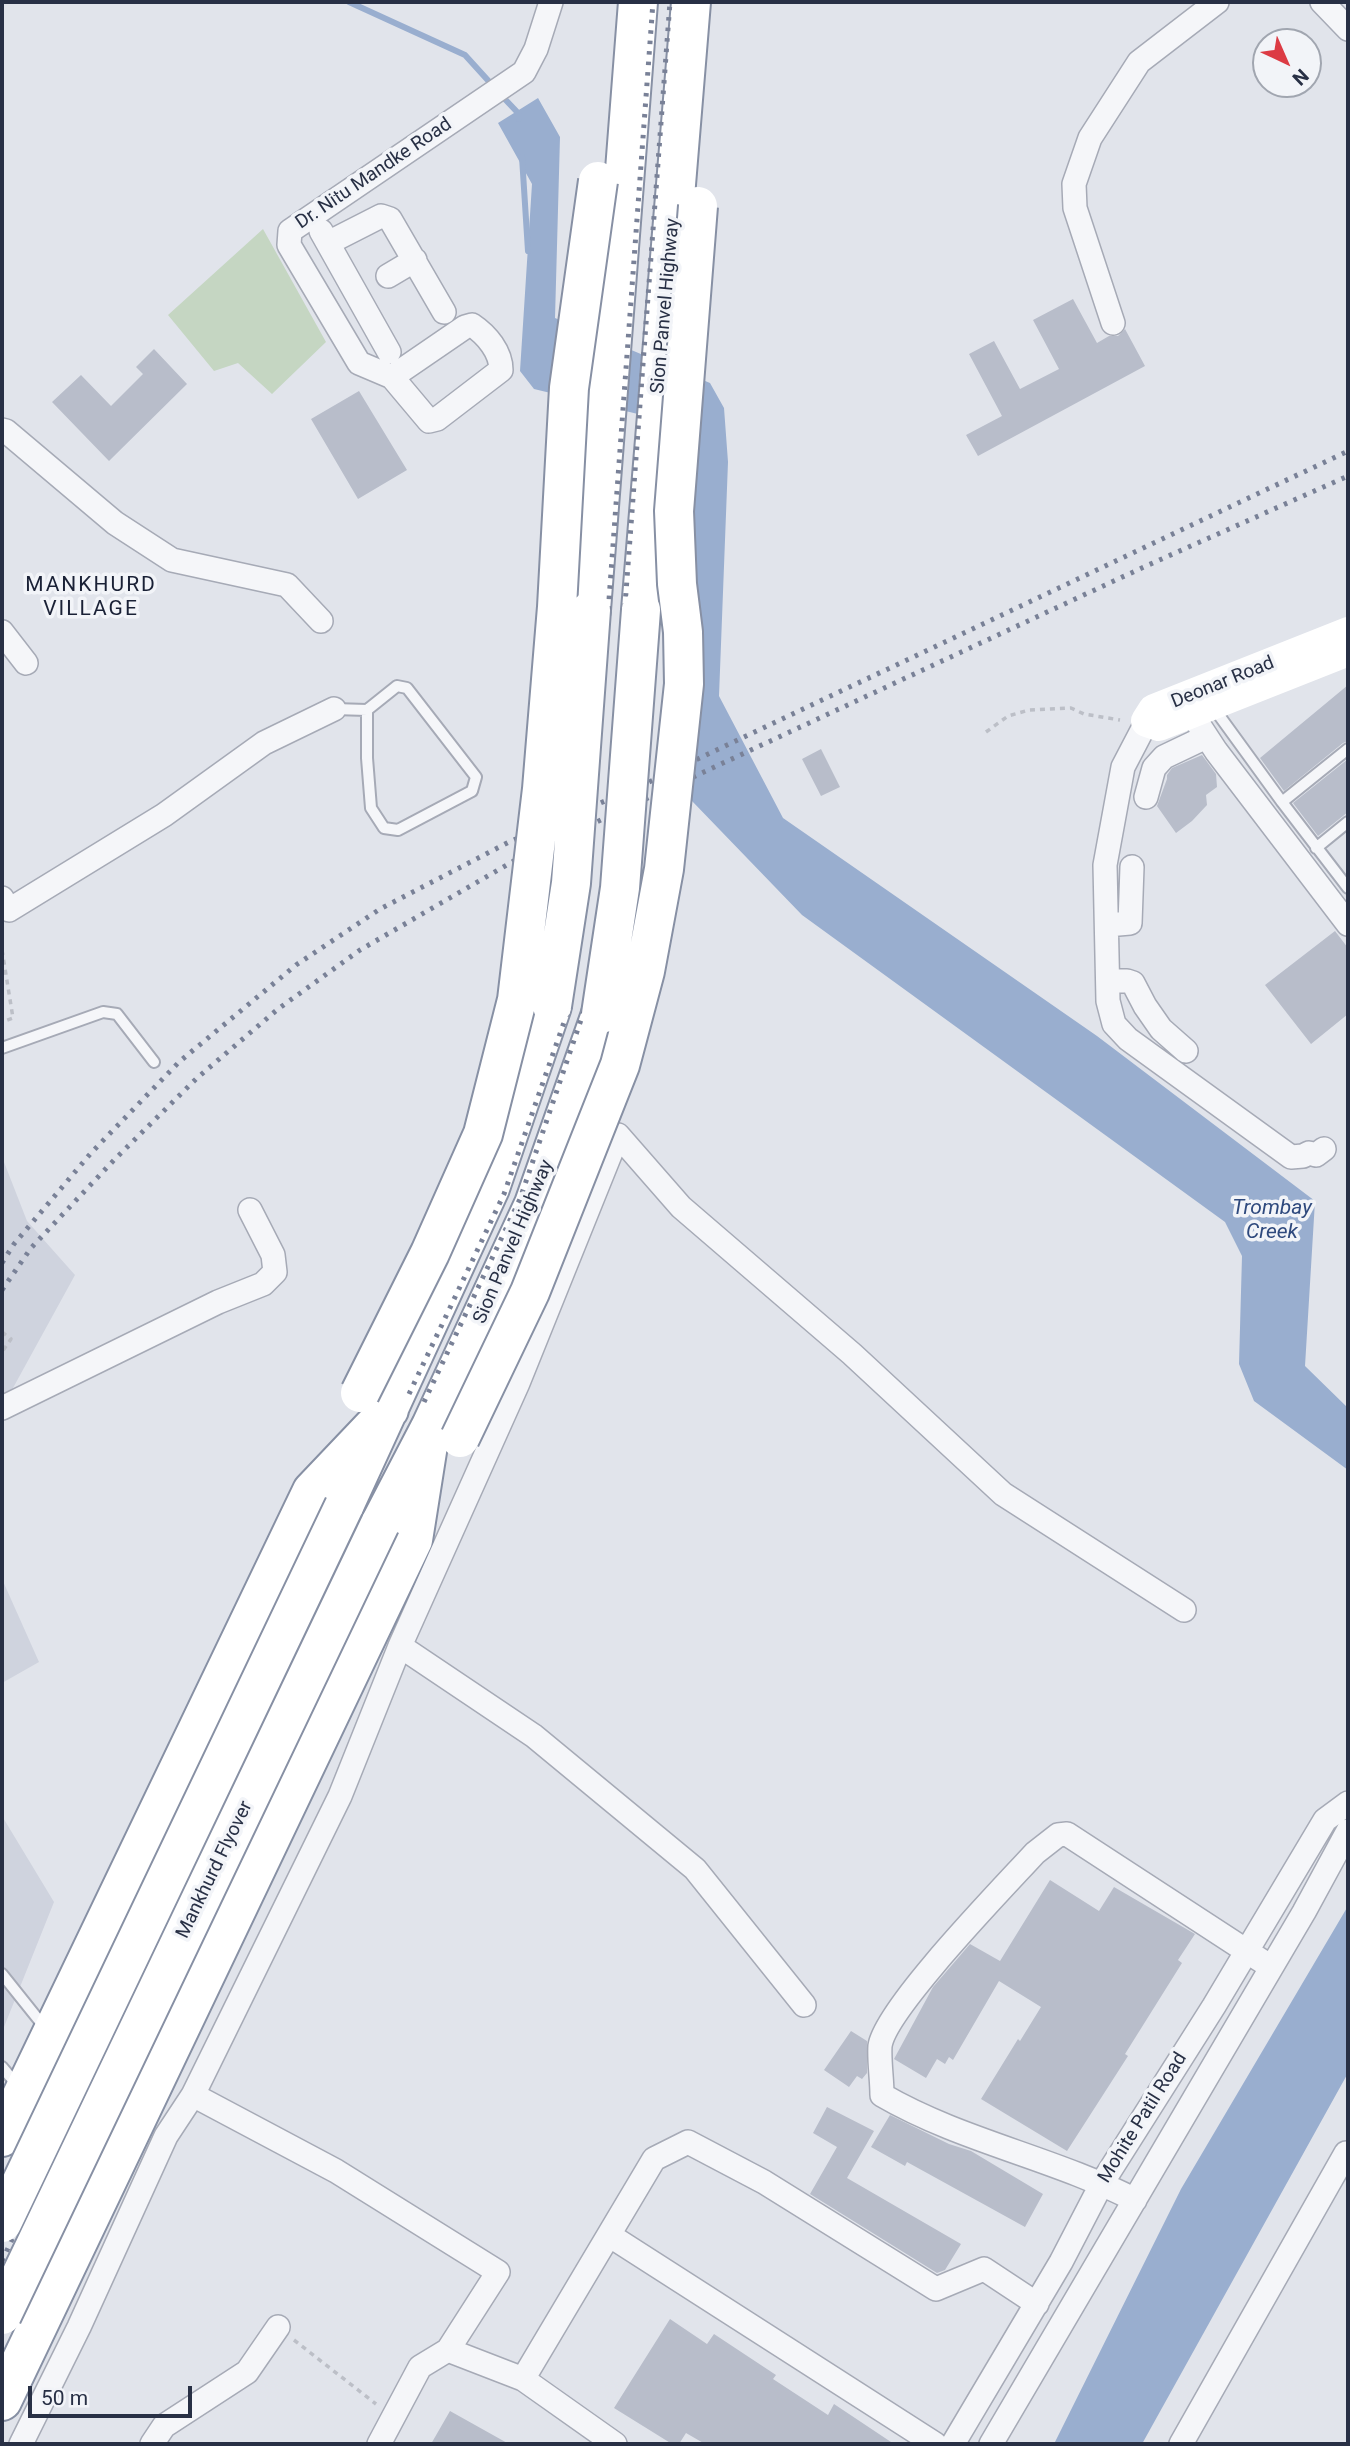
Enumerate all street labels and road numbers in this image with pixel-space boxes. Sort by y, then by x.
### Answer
street label: Dr. Nitu Mandke Road [292,113,456,235]
street label: Sion Panvel Highway [647,217,685,395]
street label: Deonar Road [1168,652,1278,714]
street label: Sion Panvel Highway [469,1157,559,1327]
street label: Mankhurd Flyover [172,1798,258,1942]
street label: Mohite Patil Road [1094,2049,1192,2187]

